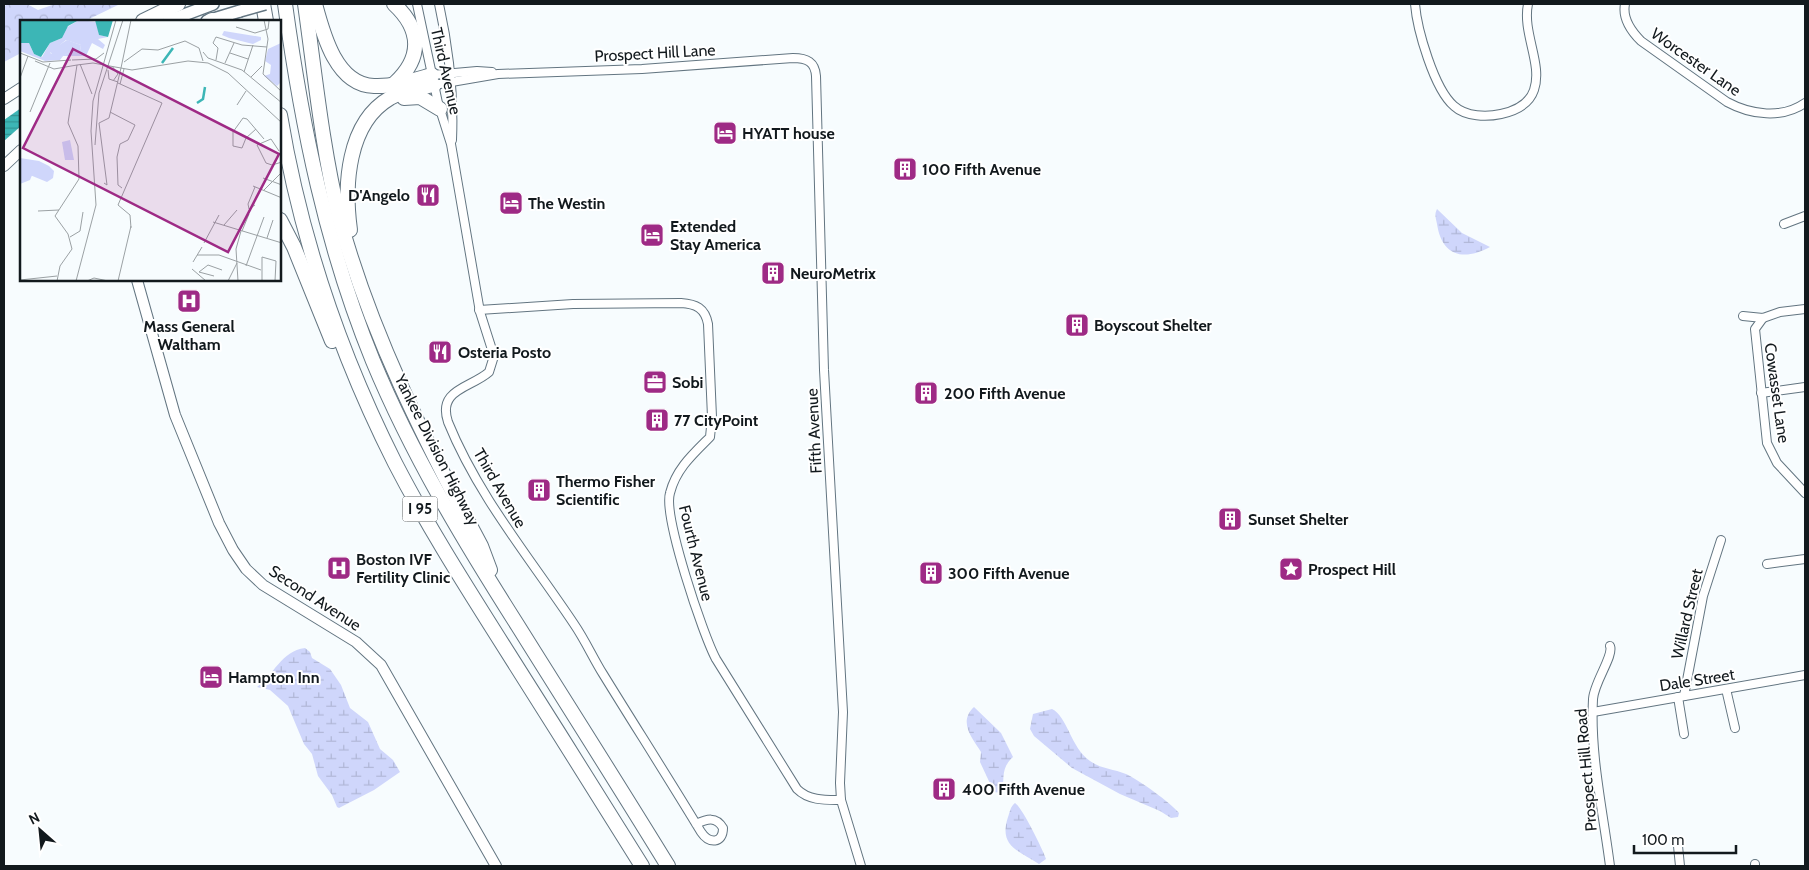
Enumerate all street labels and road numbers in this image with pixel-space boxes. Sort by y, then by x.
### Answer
street label: Worcester Lane [1647,24,1745,100]
street label: Third Avenue [427,26,465,116]
street label: Prospect Hill Lane [594,40,716,66]
street label: Cowasset Lane [1761,342,1793,444]
street label: Yankee Division Highway [390,370,483,529]
street label: Fifth Avenue [802,388,826,474]
street label: Third Avenue [470,445,530,531]
road number: I 95 [402,496,438,522]
street label: Fourth Avenue [675,503,717,603]
street label: Second Avenue [266,561,364,635]
street label: Willard Street [1667,566,1707,661]
street label: Dale Street [1658,665,1737,695]
street label: Prospect Hill Road [1571,708,1601,832]

